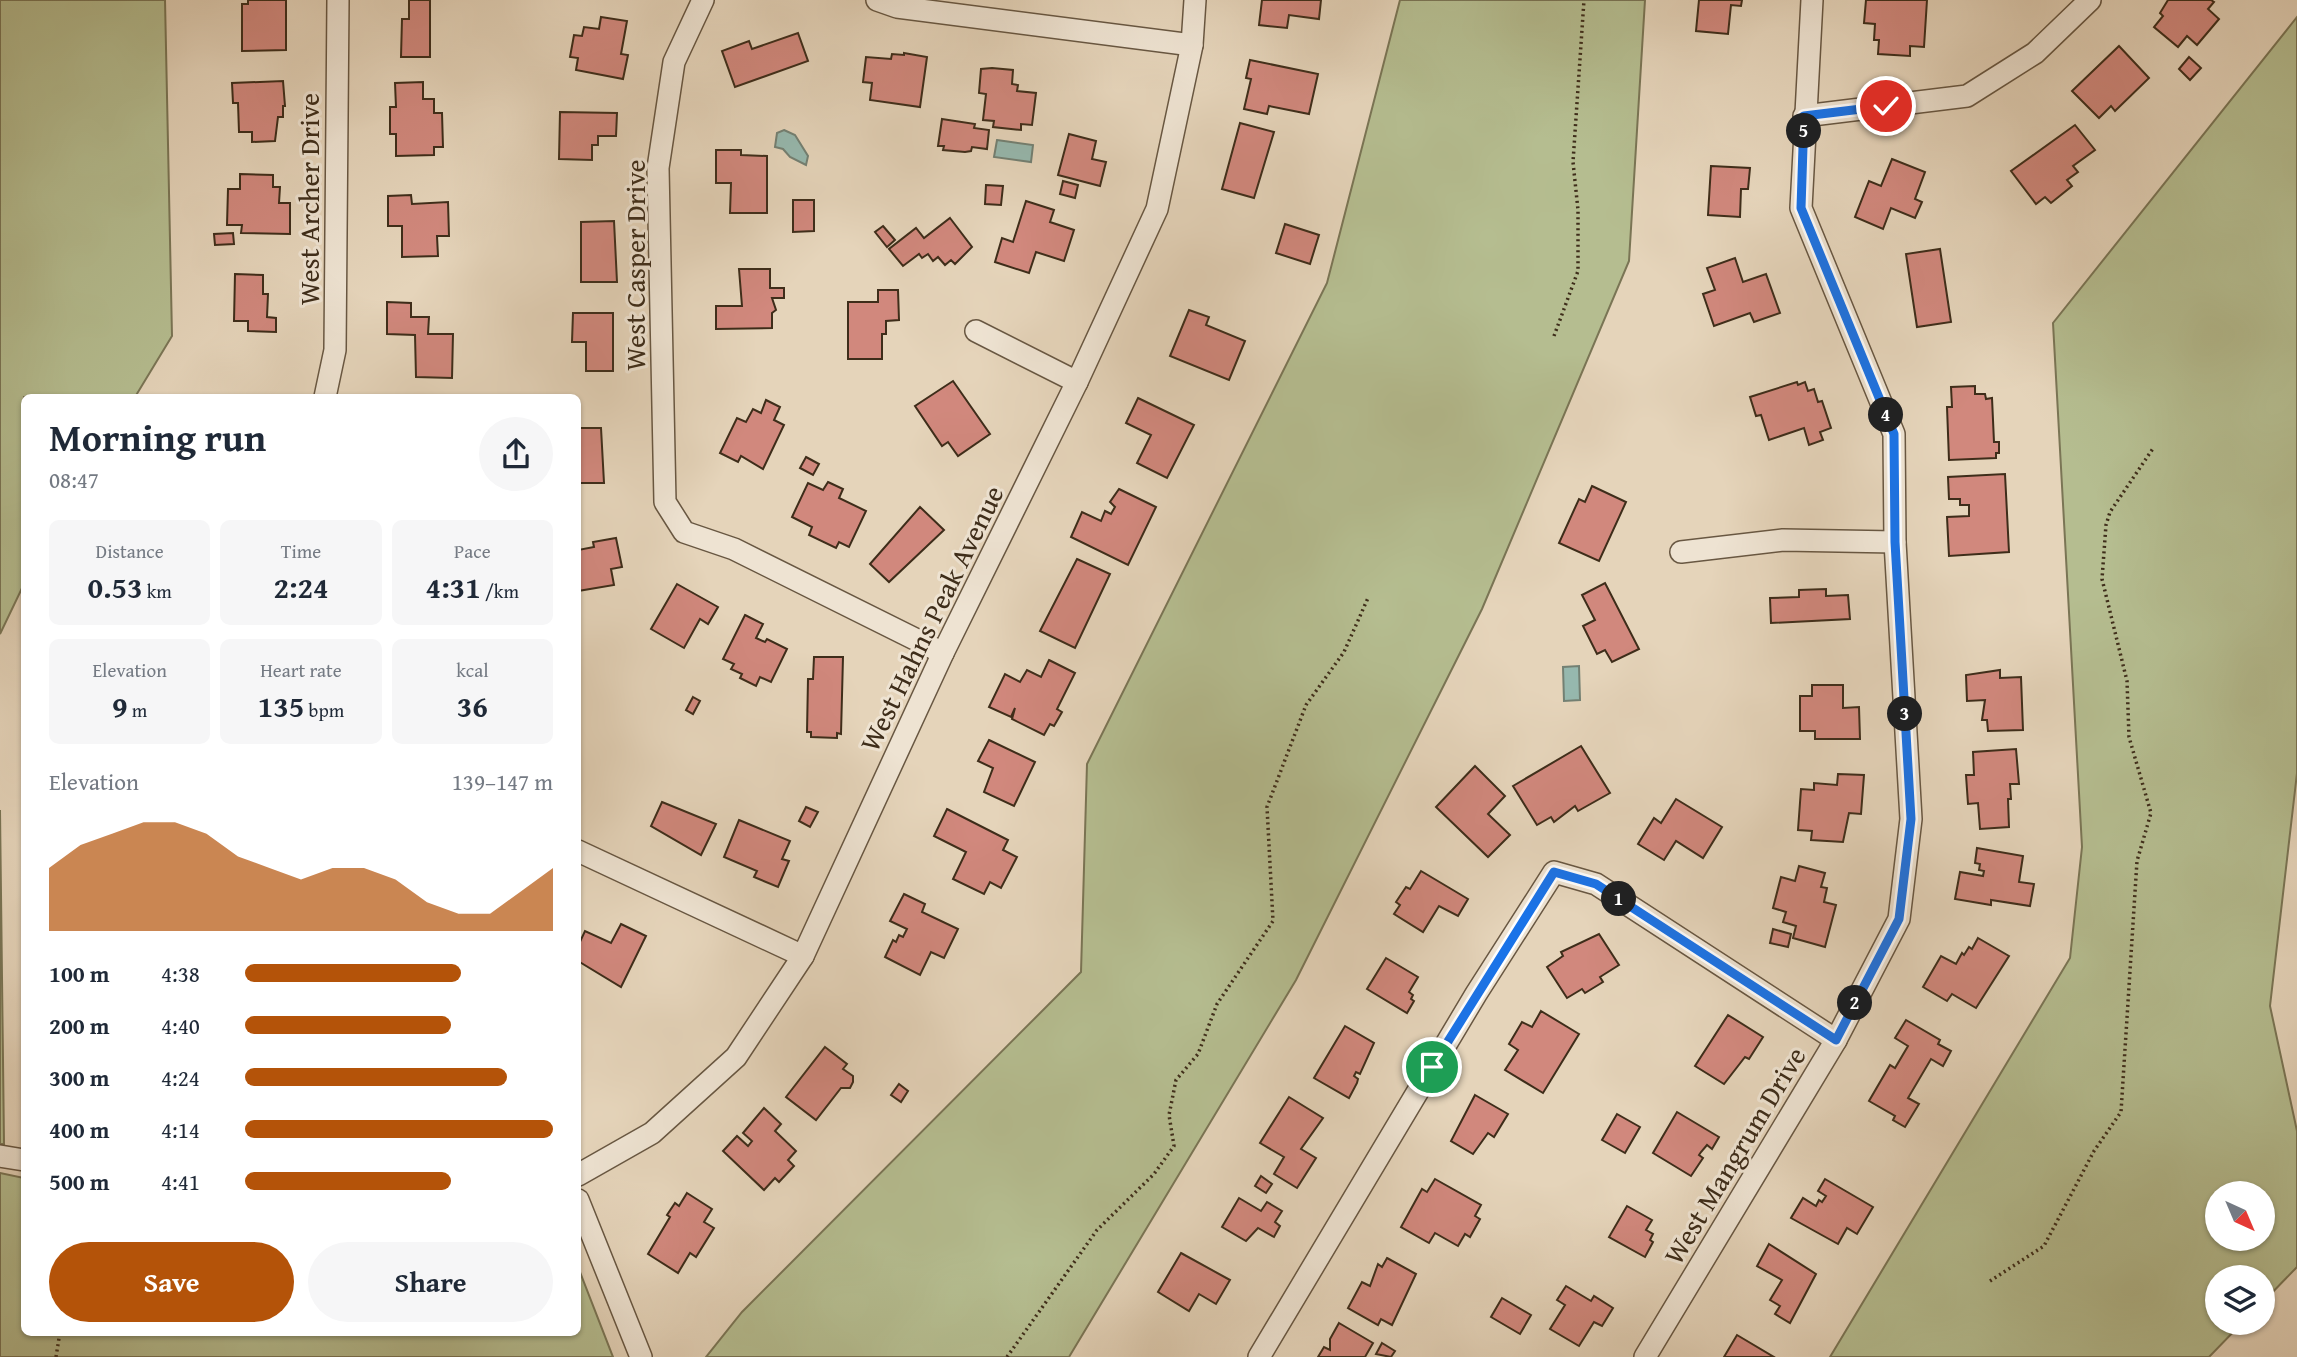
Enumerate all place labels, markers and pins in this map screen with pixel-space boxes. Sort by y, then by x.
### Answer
pin [1856,76,1916,136]
pin: 5 [1786,114,1822,148]
pin: 4 [1868,398,1904,432]
pin: 3 [1888,696,1923,732]
pin: 1 [1602,881,1636,916]
pin: 2 [1838,986,1872,1020]
pin [1402,1037,1462,1097]

